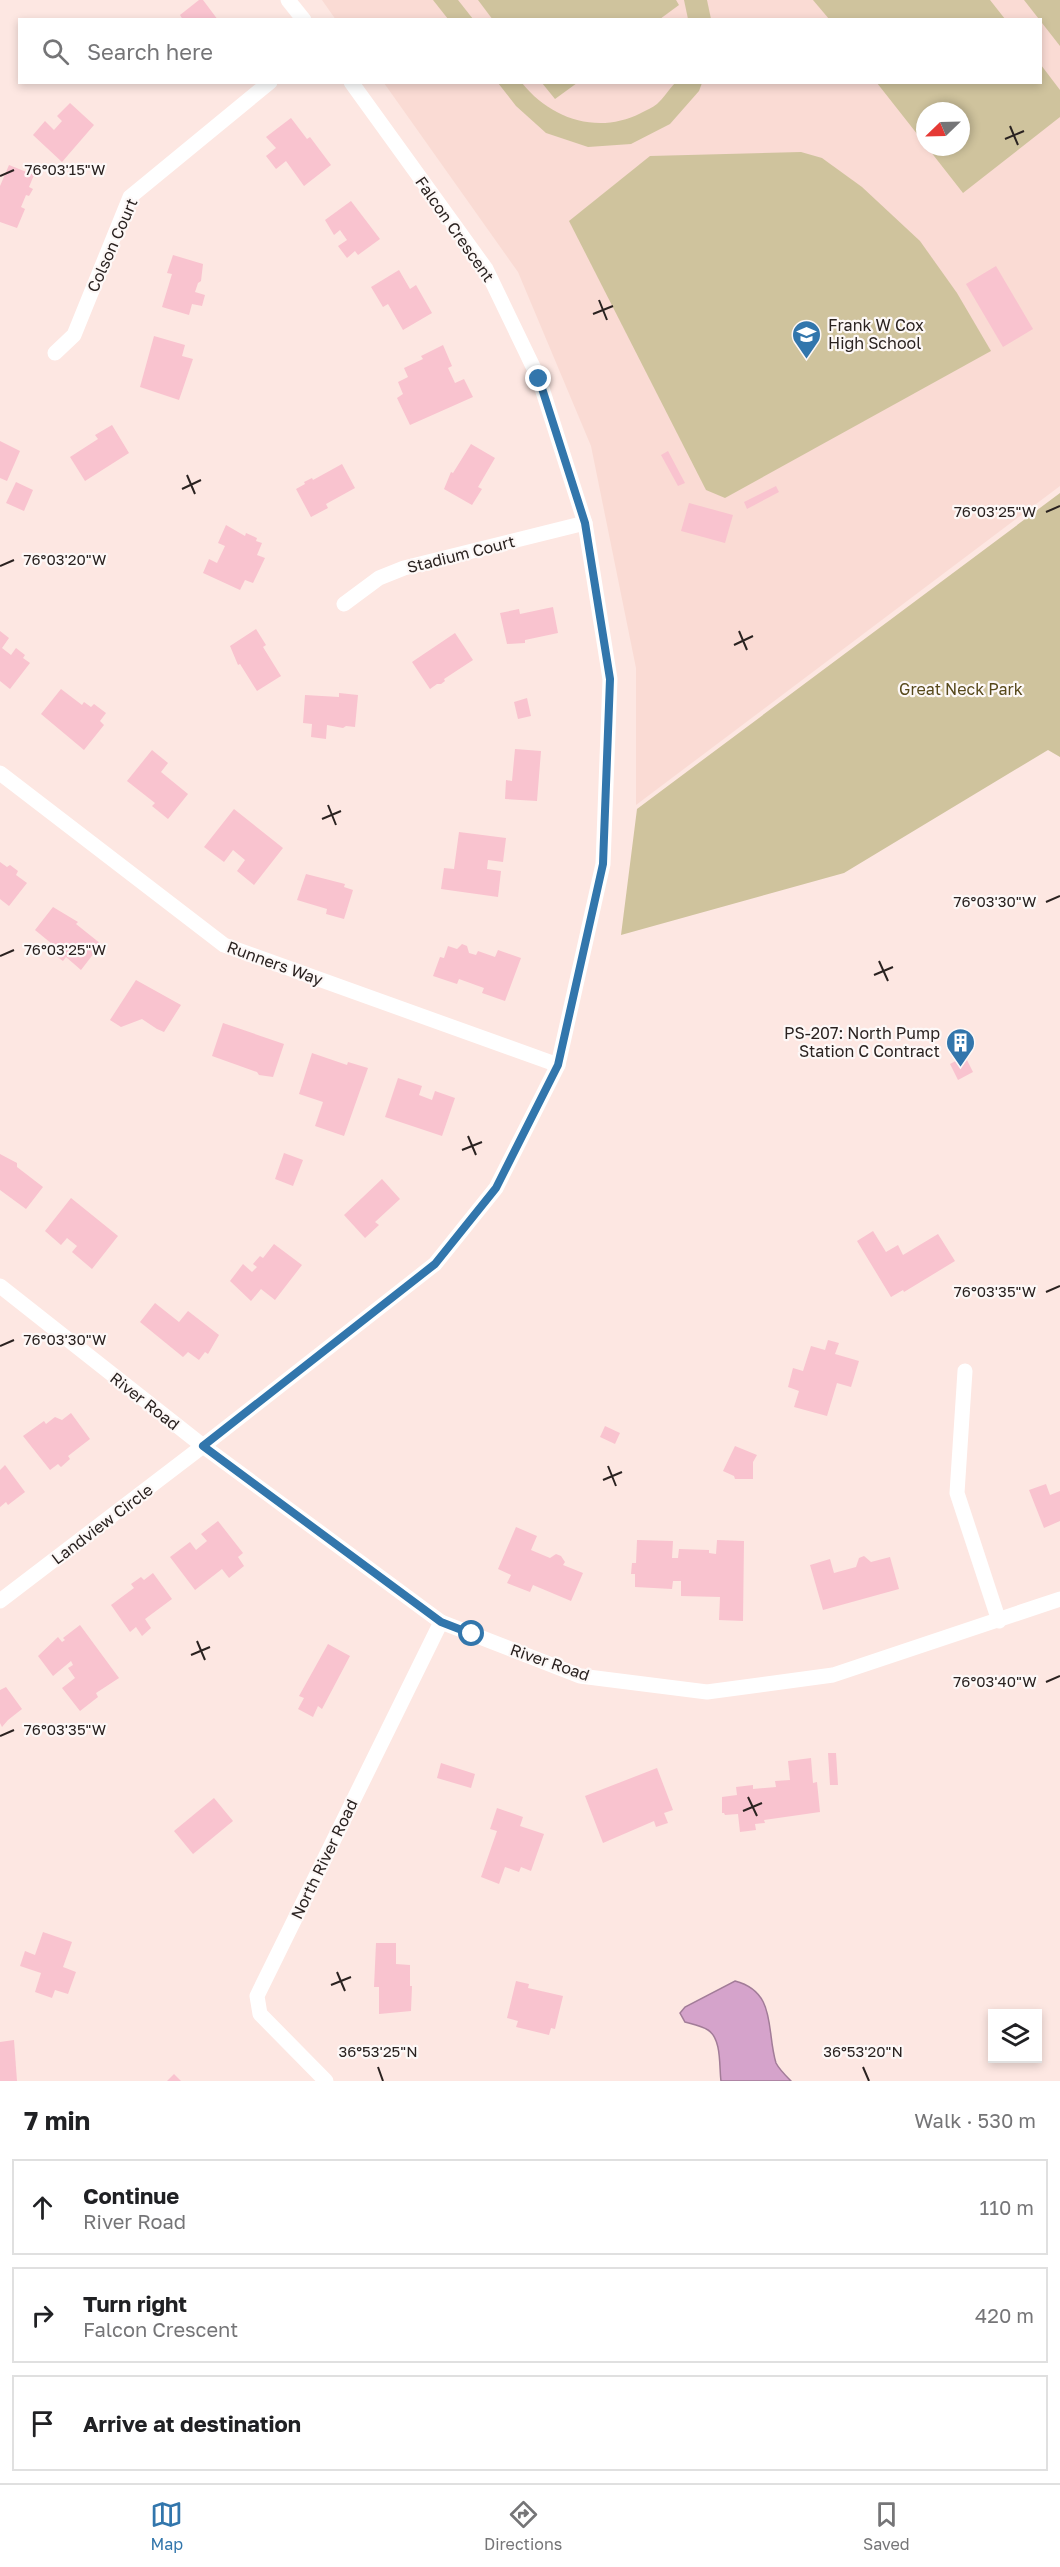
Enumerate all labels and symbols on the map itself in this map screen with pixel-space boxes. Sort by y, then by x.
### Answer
north arrow [916,102,970,156]
text: 76°03'15"W [25,160,105,178]
street label: Falcon Crescent [411,172,499,286]
street label: Colson Court [82,195,142,295]
place label: Frank W Cox High School [828,315,924,353]
school or university icon: Frank W Cox High School [791,318,823,360]
route end [525,365,551,391]
text: 76°03'25"W [954,502,1036,520]
street label: Stadium Court [405,531,517,577]
text: 76°03'20"W [24,550,106,568]
park label: Great Neck Park [899,679,1023,699]
text: 76°03'30"W [954,892,1036,910]
street label: Runners Way [224,936,326,990]
text: 76°03'25"W [24,940,106,958]
place label: PS-207: North Pump Station C Contract [784,1023,940,1061]
building icon: PS-207: North Pump Station C Contract [945,1026,977,1068]
text: 76°03'35"W [954,1282,1036,1300]
text: 76°03'30"W [24,1330,106,1348]
street label: River Road [106,1368,184,1434]
street label: Landview Circle [47,1479,157,1569]
route start [458,1620,484,1646]
street label: River Road [508,1639,592,1685]
text: 76°03'40"W [953,1672,1037,1690]
text: 76°03'35"W [24,1720,106,1738]
street label: North River Road [286,1796,362,1922]
text: 36°53'25"N [338,2042,418,2060]
text: 36°53'20"N [823,2042,903,2060]

